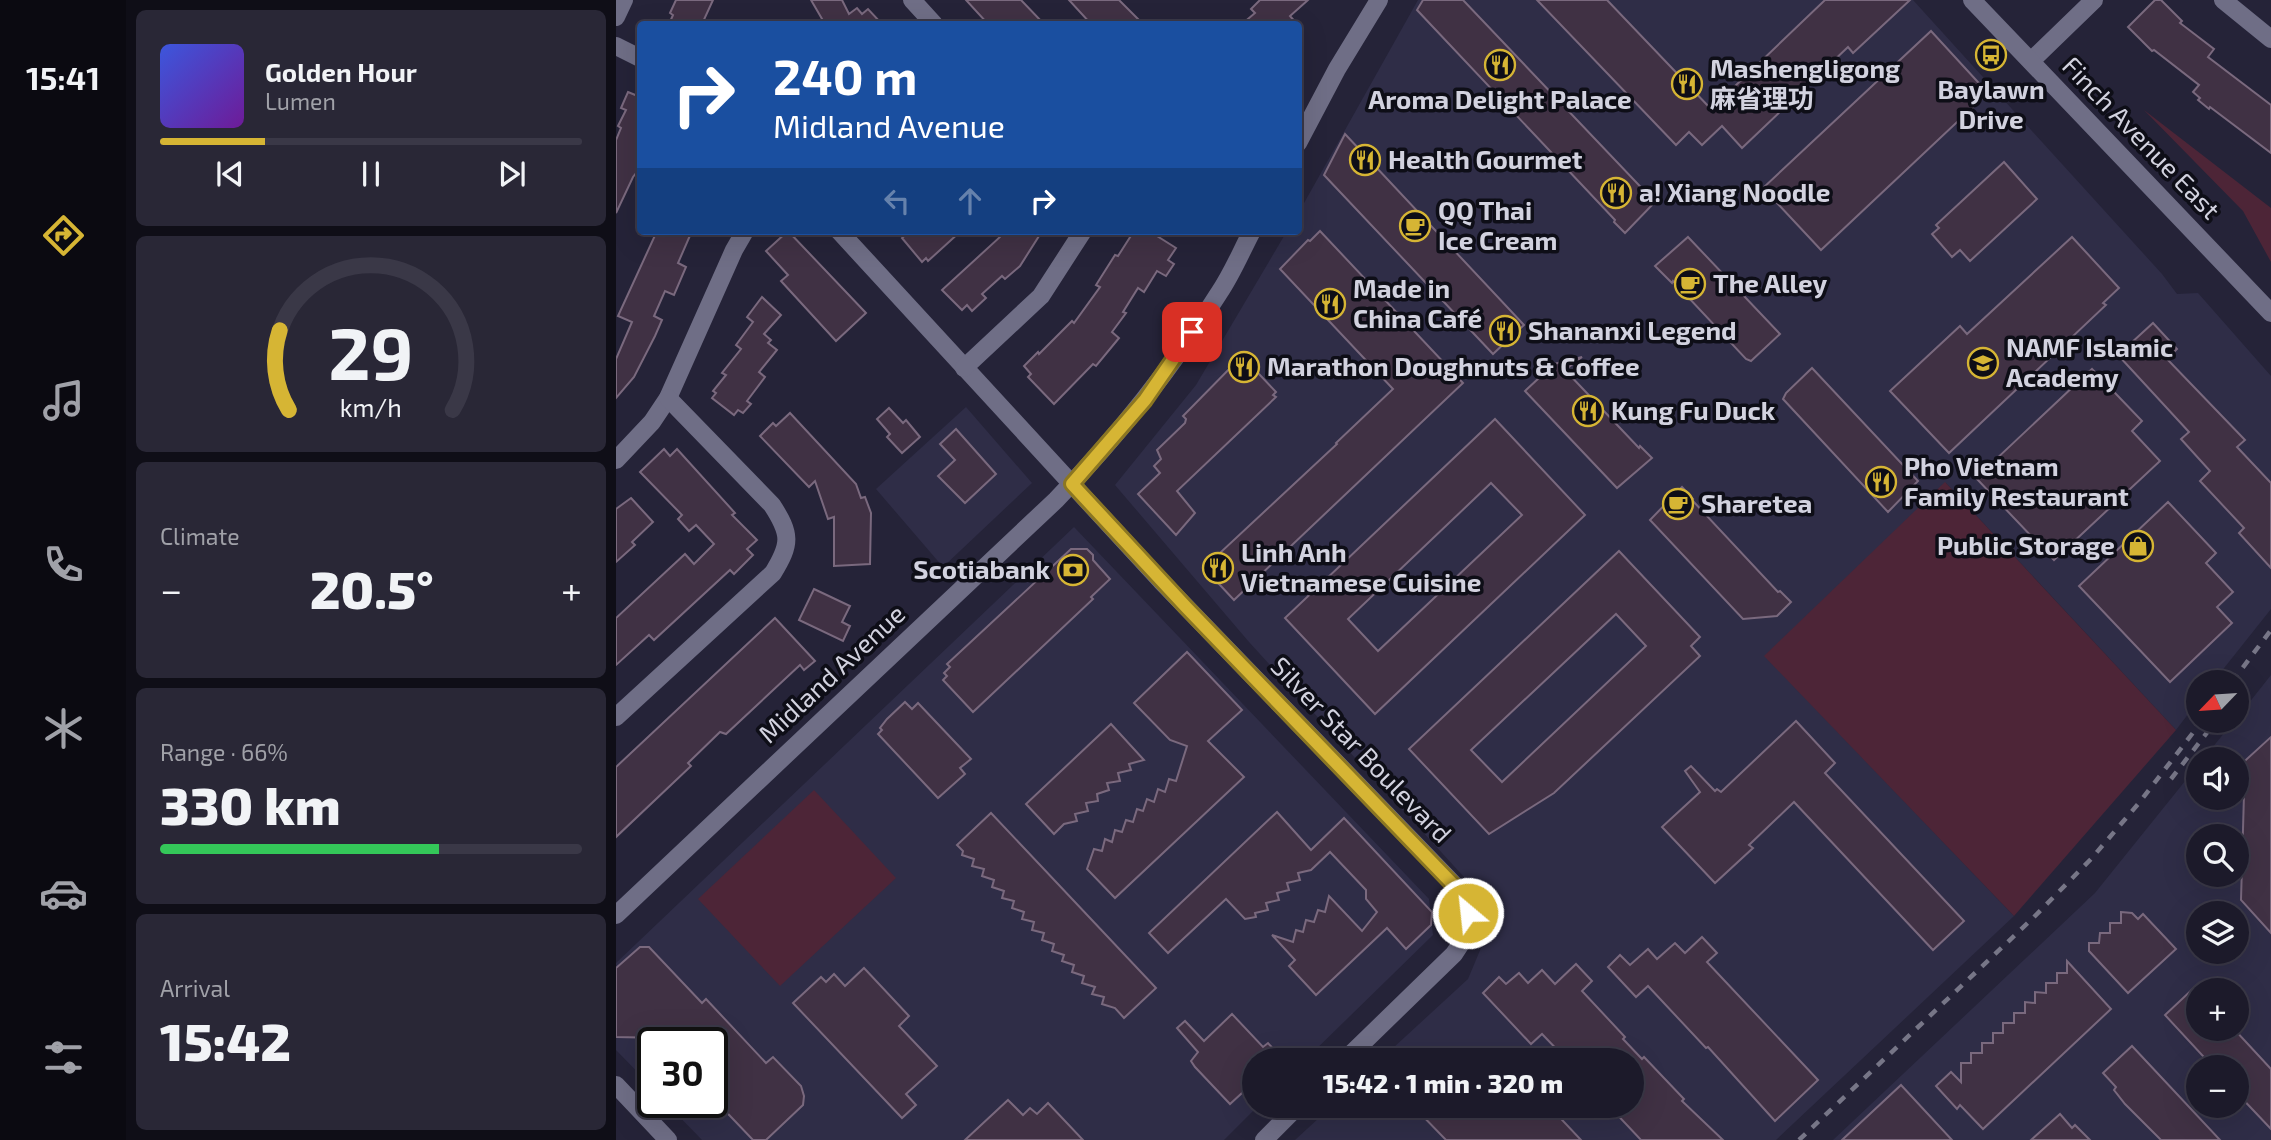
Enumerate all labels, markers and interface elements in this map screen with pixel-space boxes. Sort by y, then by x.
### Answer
bus stop icon: Baylawn Drive [1974,38,2008,72]
text: 240 m [773,46,917,105]
restaurant icon: Aroma Delight Palace [1483,48,1517,82]
icon: right [658,49,749,140]
street label: Finch Avenue East [2057,49,2227,225]
place label: Mashengligong 麻省理功 [1710,52,1900,113]
text: Golden Hour [265,56,417,87]
text: 15:41 [26,58,100,96]
restaurant icon: Mashengligong 麻省理功 [1670,67,1704,101]
place label: Baylawn Drive [1937,73,2045,134]
place label: Aroma Delight Palace [1368,83,1632,114]
text: Lumen [265,87,336,115]
text: Midland Avenue [773,106,1005,144]
restaurant icon: Health Gourmet [1348,143,1382,177]
place label: Health Gourmet [1388,143,1583,174]
icon: previous [211,155,249,193]
icon: pause [352,155,390,193]
icon: next [493,155,531,193]
restaurant icon: a! Xiang Noodle [1599,176,1633,210]
place label: a! Xiang Noodle [1639,176,1830,207]
icon: left [878,182,916,220]
icon: ahead [951,182,989,220]
icon: right [1024,182,1062,220]
place label: QQ Thai Ice Cream [1438,194,1558,255]
cafe icon: QQ Thai Ice Cream [1398,209,1432,243]
icon: directions [39,211,88,260]
cafe icon: The Alley [1673,267,1707,301]
place label: The Alley [1713,267,1828,299]
place label: Made in China Café [1353,272,1482,333]
restaurant icon: Made in China Café [1313,287,1347,321]
pin [1162,302,1222,362]
text: 29 [328,307,414,395]
icon: arrive [1173,313,1211,351]
restaurant icon: Shananxi Legend [1488,314,1522,348]
place label: Shananxi Legend [1528,314,1737,345]
place label: NAMF Islamic Academy [2006,331,2173,393]
school or university icon: NAMF Islamic Academy [1966,346,2000,380]
restaurant icon: Marathon Doughnuts & Coffee [1227,350,1261,384]
place label: Marathon Doughnuts & Coffee [1267,350,1640,381]
icon: music [39,376,88,425]
text: km/h [340,392,402,422]
restaurant icon: Kung Fu Duck [1571,394,1605,428]
place label: Kung Fu Duck [1611,394,1776,425]
place label: Pho Vietnam Family Restaurant [1904,450,2129,512]
restaurant icon: Pho Vietnam Family Restaurant [1864,465,1898,499]
cafe icon: Sharetea [1661,487,1695,521]
place label: Sharetea [1701,487,1812,518]
text: Climate [160,522,240,550]
place label: Public Storage [1937,529,2115,560]
shop icon: Public Storage [2121,529,2155,563]
place label: Linh Anh Vietnamese Cuisine [1241,536,1481,597]
icon: phone [39,540,88,589]
restaurant icon: Linh Anh Vietnamese Cuisine [1201,551,1235,585]
place label: Scotiabank [913,553,1050,584]
bank icon: Scotiabank [1056,553,1090,587]
text: 20.5° [310,557,434,619]
text: − [160,566,182,612]
text: + [561,566,582,612]
street label: Midland Avenue [751,597,910,749]
street label: Silver Star Boulevard [1265,650,1459,848]
north arrow [2186,670,2249,733]
map controls [2186,670,2249,1118]
icon: climate [39,704,88,753]
text: Range · 66% [160,738,288,766]
button: sound [2186,747,2249,810]
text: 330 km [160,773,341,835]
button: search [2186,824,2249,887]
icon: car [39,869,88,918]
position arrow [1431,876,1505,950]
button: layers [2186,901,2249,964]
text: Arrival [160,974,230,1002]
button: + [2186,978,2249,1041]
text: 15:42 [160,1009,291,1071]
speed limit sign: 30 [637,1027,728,1118]
icon: filters [39,1033,88,1082]
button: − [2186,1055,2249,1118]
text: 15:42 · 1 min · 320 m [1323,1067,1563,1098]

